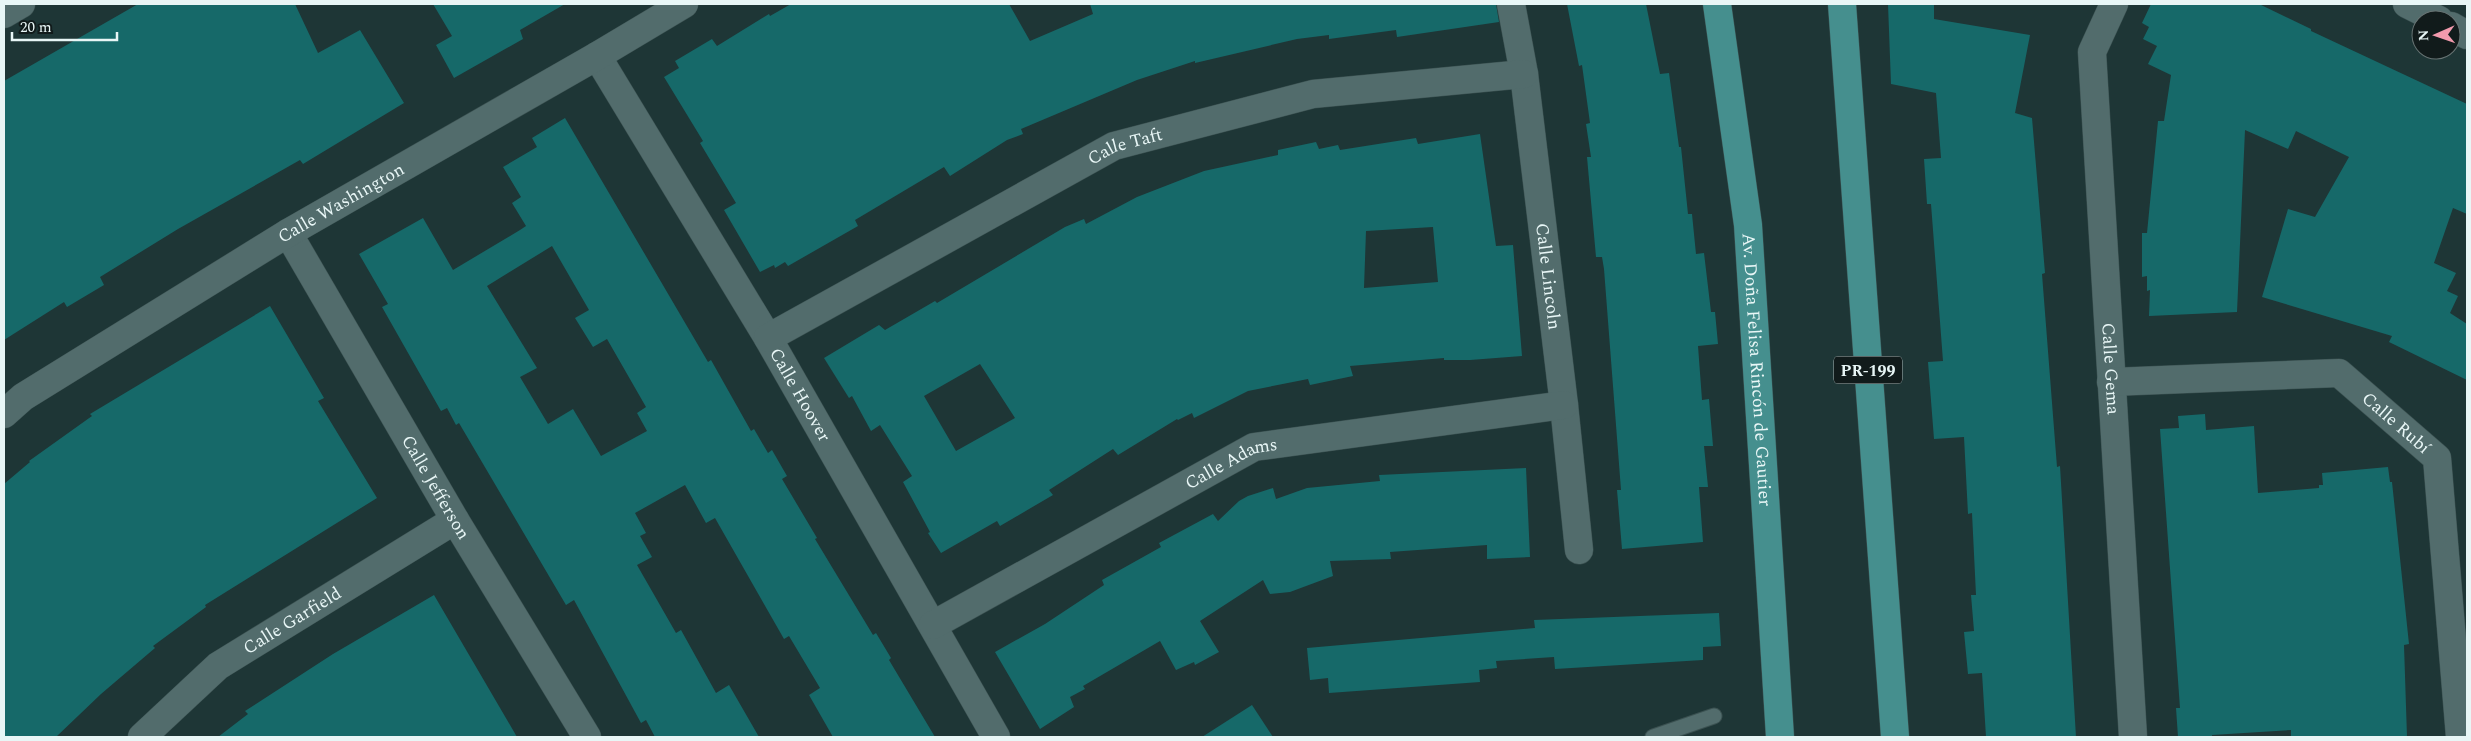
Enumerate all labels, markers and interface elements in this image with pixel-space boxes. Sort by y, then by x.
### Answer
scale bar [12,10,118,42]
north arrow [2411,10,2461,60]
text: 20 m [20,16,52,39]
text: N [2413,29,2434,42]
street label: Calle Taft [1083,121,1165,172]
street label: Calle Washington [272,156,410,250]
street label: Calle Lincoln [1528,222,1568,331]
street label: Av. Doña Felisa Rincón de Gautier [1735,232,1779,507]
street label: Calle Gema [2094,322,2127,416]
street label: Calle Hoover [762,343,838,447]
road number: PR-199 [1834,356,1902,384]
street label: Calle Rubí [2356,386,2437,461]
street label: Calle Jefferson [394,430,477,545]
street label: Calle Adams [1180,431,1279,497]
street label: Calle Garfield [238,580,347,662]

